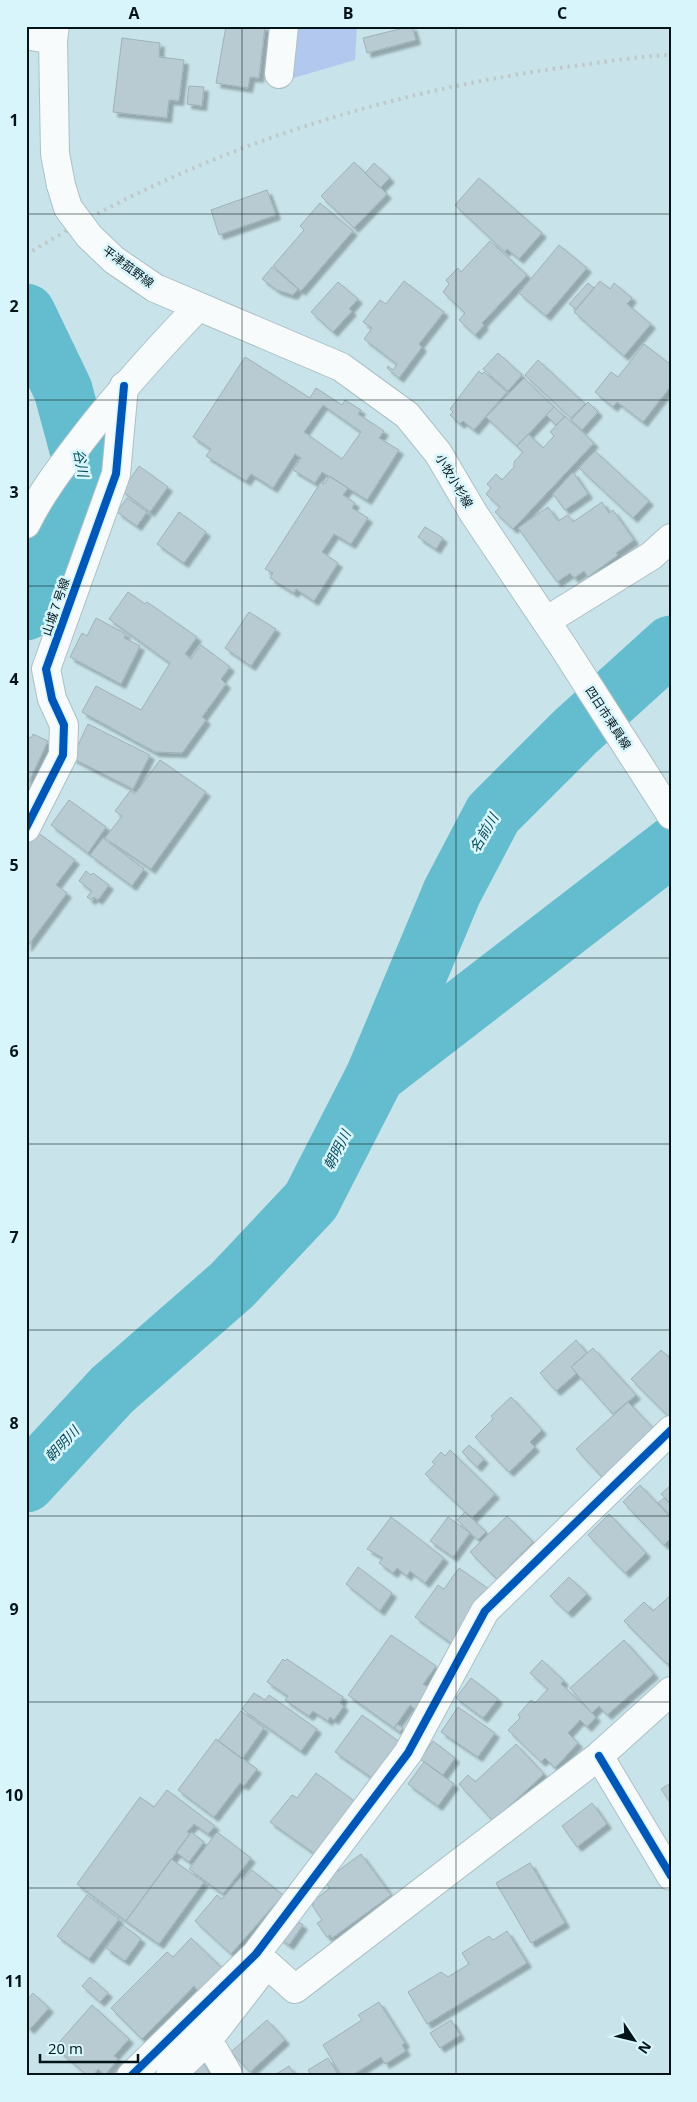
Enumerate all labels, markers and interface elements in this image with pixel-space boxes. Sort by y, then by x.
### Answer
text: A [128,2,140,24]
text: B [343,2,353,24]
text: C [557,2,567,24]
text: 1 [9,109,19,131]
street label: 平津菰野線 [99,242,157,291]
text: 2 [9,295,19,317]
water label: 谷川 [69,447,94,480]
street label: 小牧小杉線 [432,451,477,511]
text: 3 [9,481,19,503]
street label: 山城７号線 [38,576,73,638]
text: 4 [9,668,19,690]
street label: 四日市東員線 [582,683,635,753]
water label: 名前川 [465,808,503,856]
text: 5 [9,854,19,876]
text: 6 [9,1040,19,1062]
water label: 朝明川 [319,1125,355,1173]
text: 7 [9,1226,19,1248]
text: 8 [9,1412,19,1434]
water label: 朝明川 [40,1420,84,1465]
text: 9 [9,1598,19,1620]
text: 10 [5,1784,23,1806]
text: 11 [5,1970,23,1992]
north arrow [610,2014,660,2064]
scale bar [40,2032,138,2064]
text: 20 m [48,2038,83,2058]
text: N [634,2038,656,2058]

